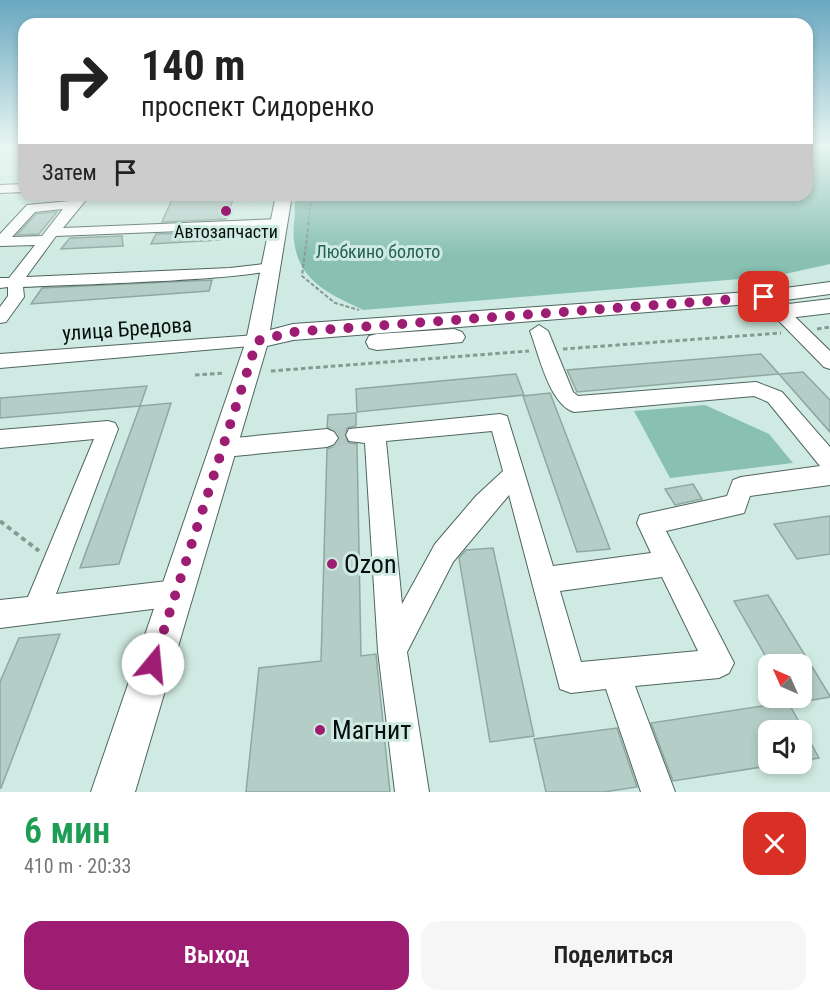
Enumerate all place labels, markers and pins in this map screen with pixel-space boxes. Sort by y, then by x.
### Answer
marker: Автозапчасти [219,204,233,218]
place label: Автозапчасти [174,221,278,242]
pin [738,271,789,322]
place label: Ozon [344,549,396,579]
marker: Ozon [325,557,339,571]
place label: Магнит [332,715,411,745]
marker: Магнит [313,723,327,737]

